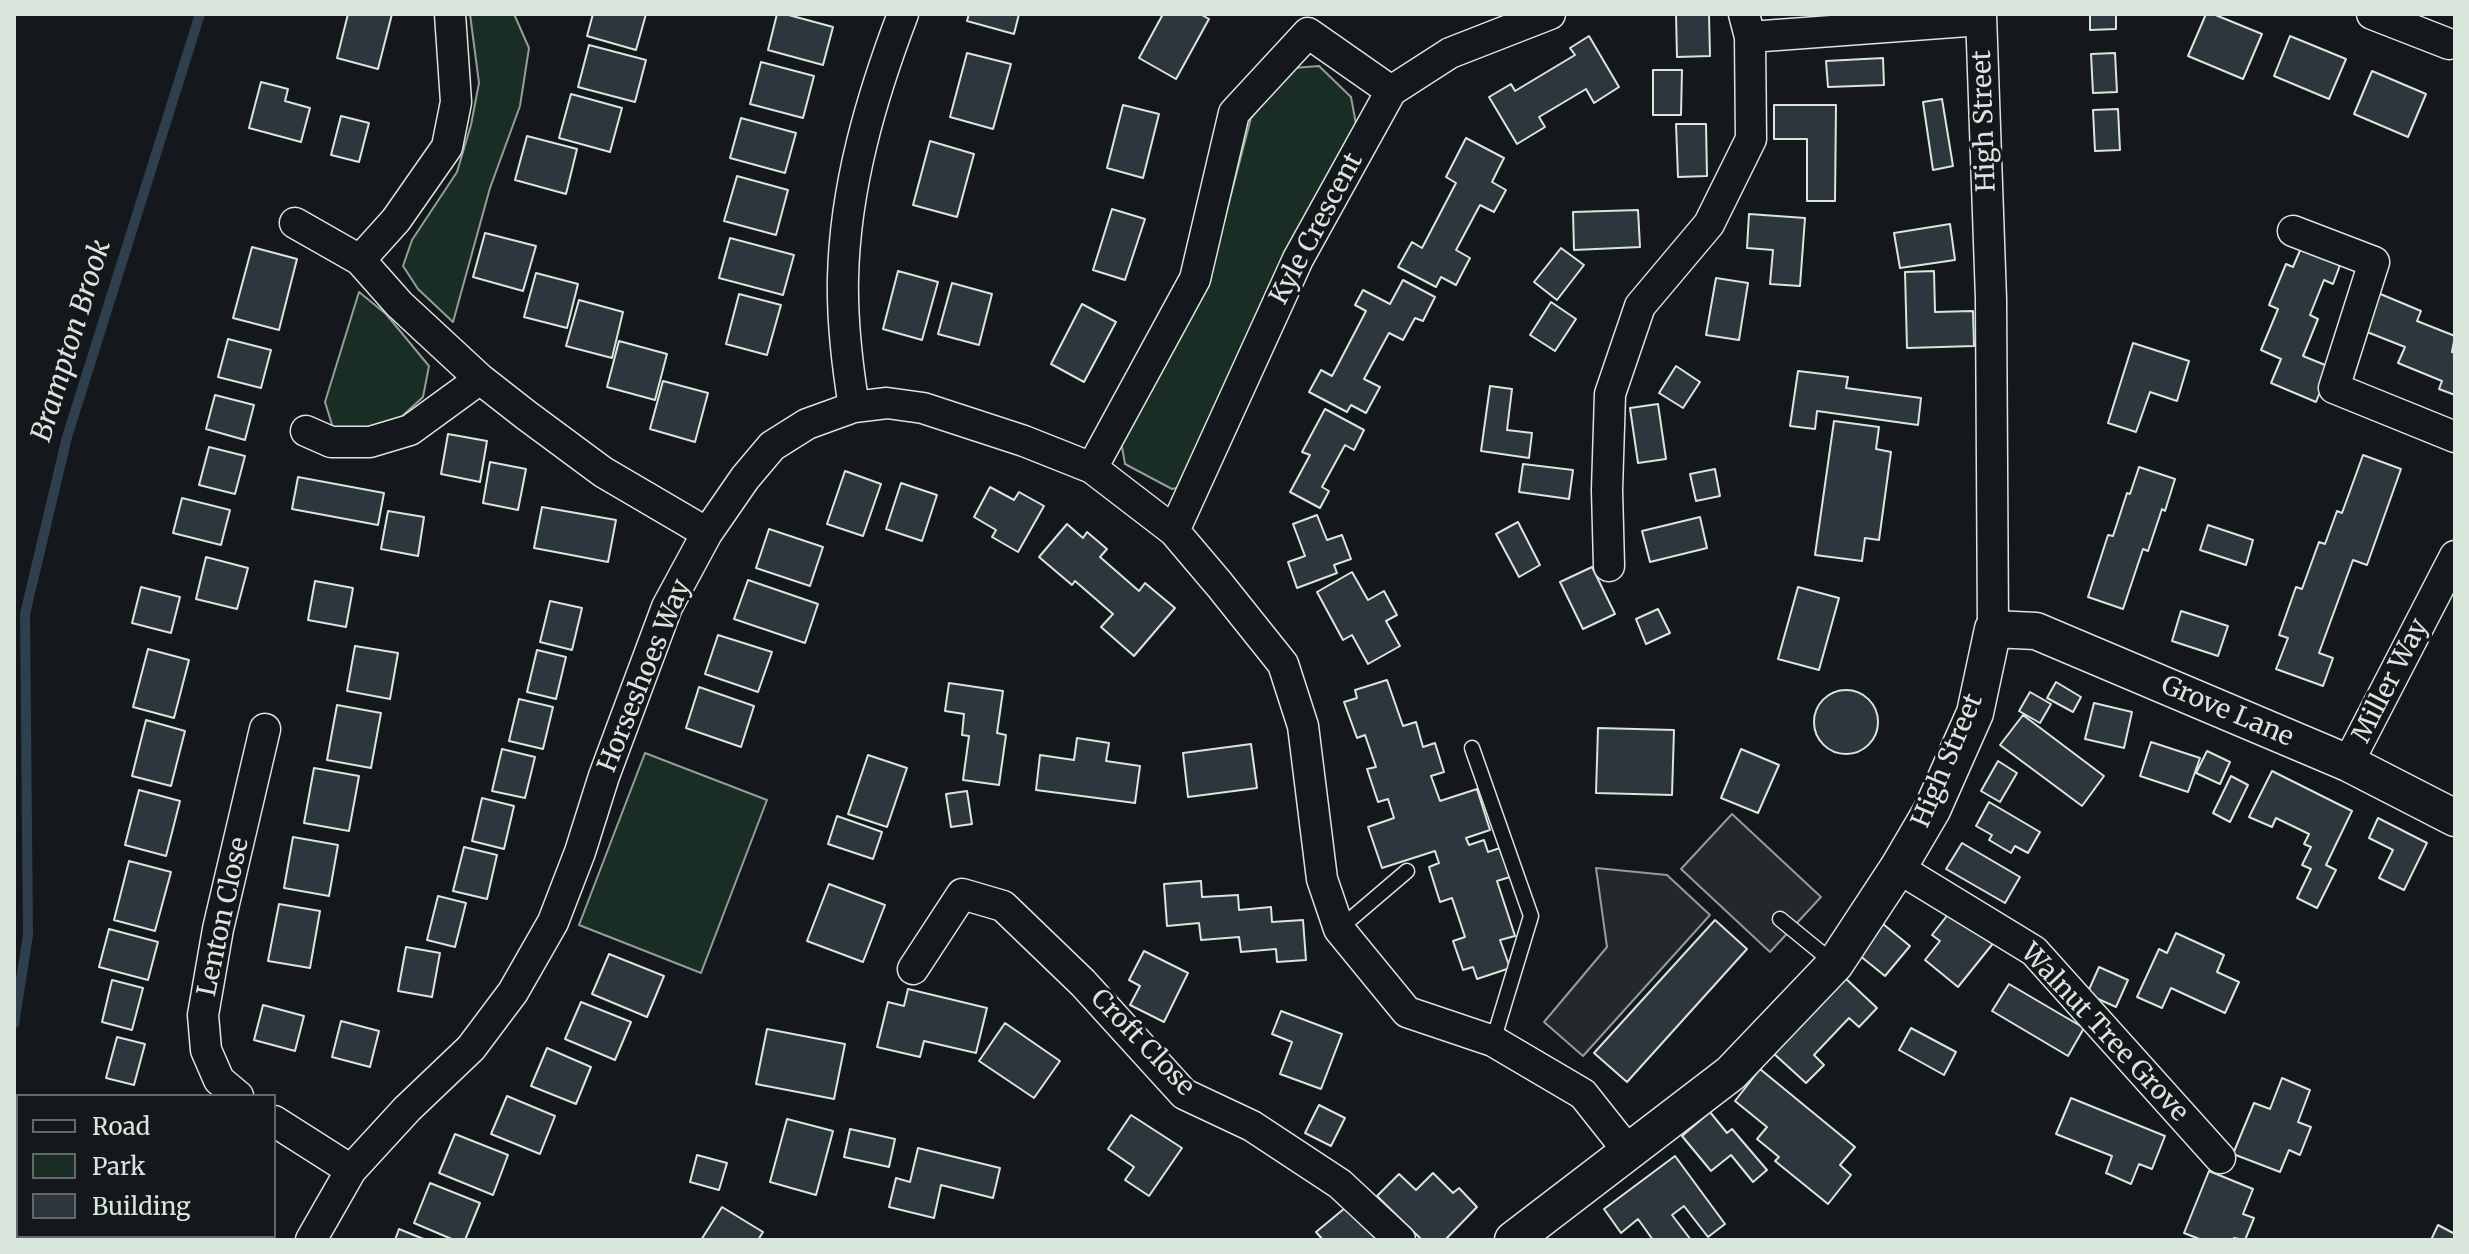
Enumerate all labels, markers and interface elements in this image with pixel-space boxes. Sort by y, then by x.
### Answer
street label: High Street [1967,50,2003,192]
street label: Kyle Crescent [1264,148,1370,310]
water label: Brampton Brook [25,236,119,446]
street label: Horseshoes Way [592,575,698,777]
street label: Miller Way [2346,614,2436,748]
street label: Grove Lane [2156,670,2298,754]
street label: High Street [1906,690,1990,832]
street label: Lenton Close [192,835,256,999]
street label: Walnut Tree Grove [2014,938,2194,1128]
street label: Croft Close [1084,983,1200,1103]
legend [16,1094,276,1238]
text: Road [92,1111,150,1142]
text: Park [92,1151,145,1182]
text: Building [92,1191,191,1222]

